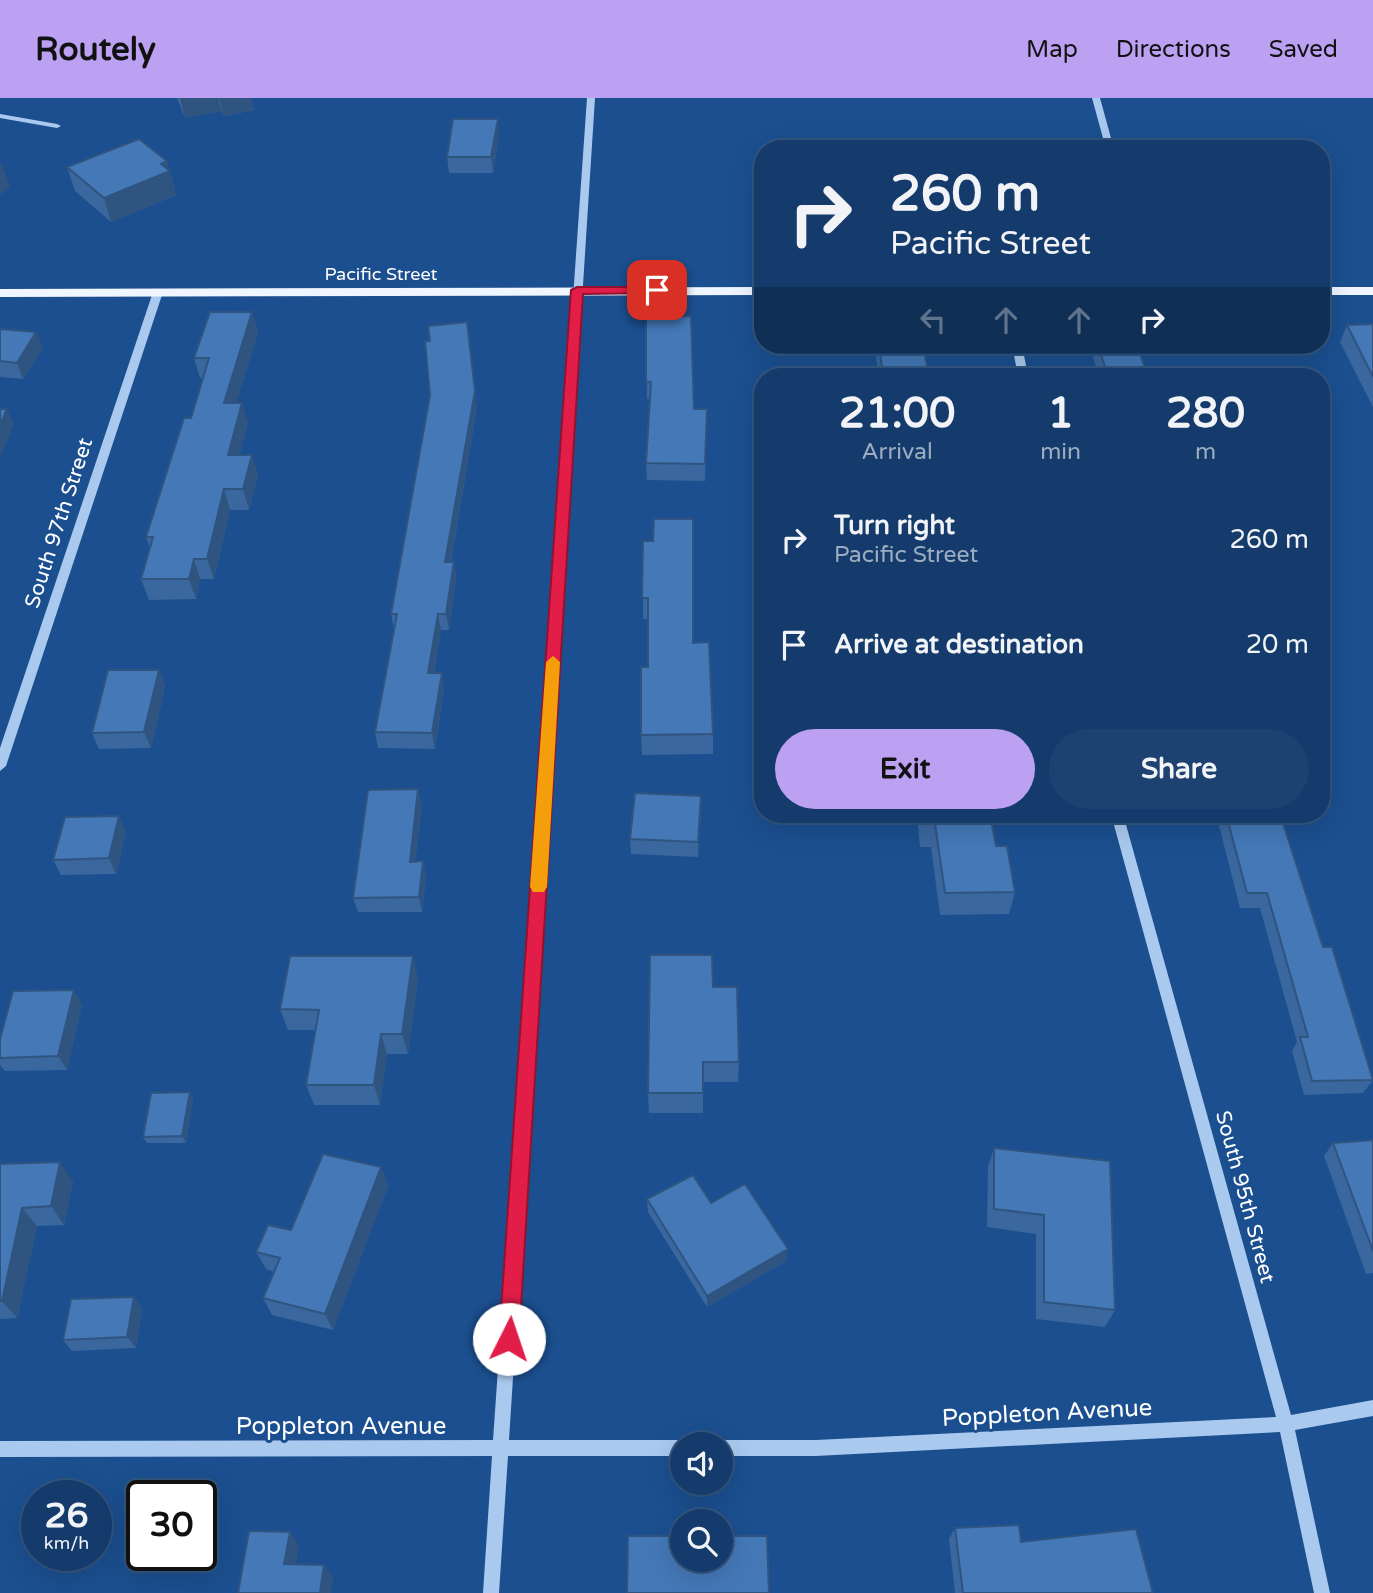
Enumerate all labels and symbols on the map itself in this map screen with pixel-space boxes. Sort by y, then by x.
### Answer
pin [627,260,687,320]
street label: Pacific Street [324,263,438,285]
street label: South 97th Street [20,435,98,611]
street label: South 95th Street [1210,1108,1280,1286]
position arrow [472,1302,546,1376]
street label: Poppleton Avenue [941,1393,1153,1433]
street label: Poppleton Avenue [236,1412,446,1441]
speed limit sign: 30 [126,1480,217,1571]

